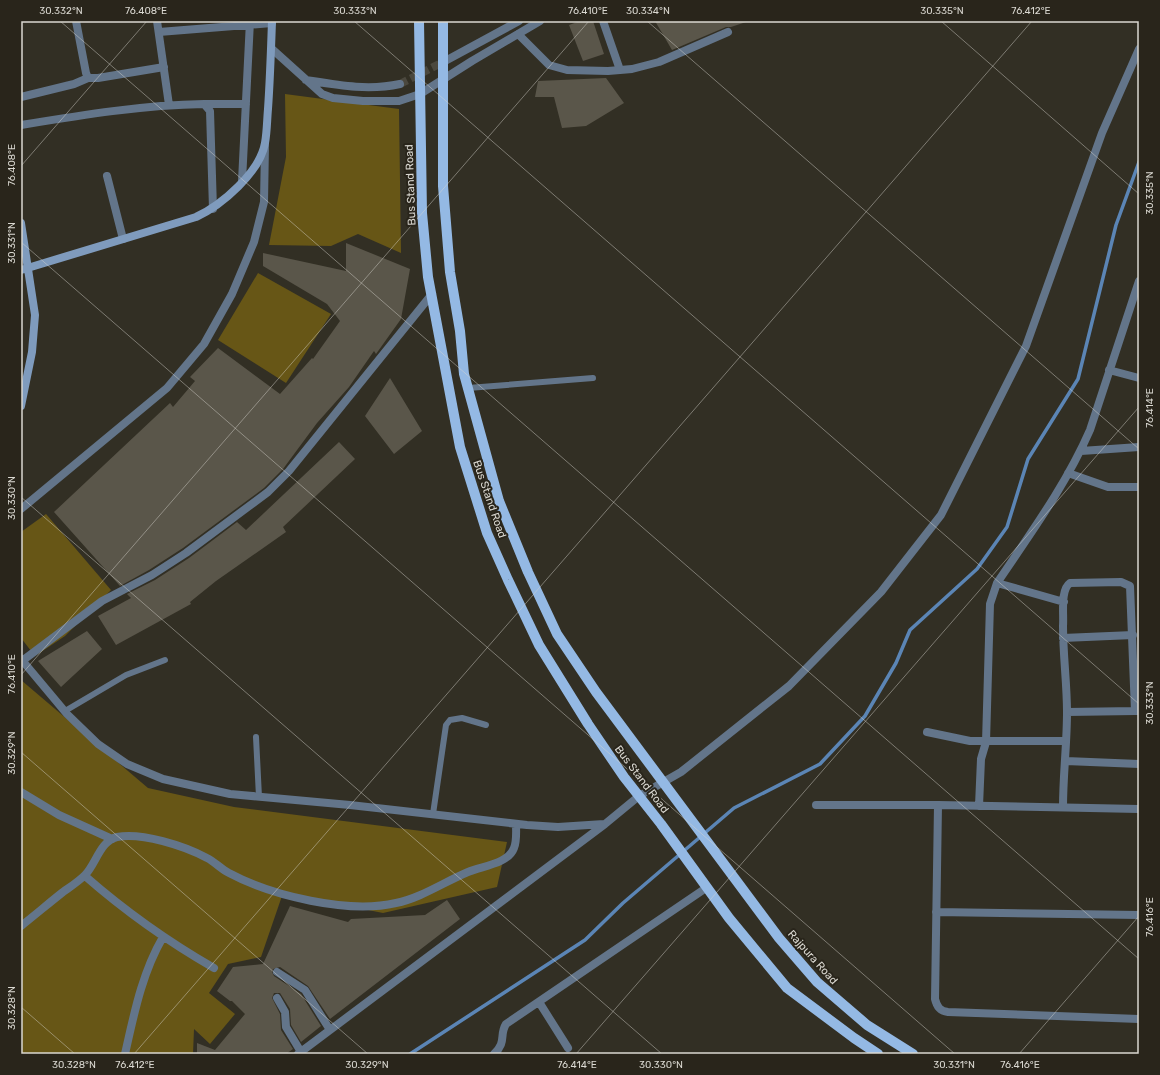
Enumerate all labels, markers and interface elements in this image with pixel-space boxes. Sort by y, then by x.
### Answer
text: 30.332°N [39,5,83,17]
text: 76.408°E [125,5,167,17]
text: 30.333°N [333,5,377,17]
text: 76.410°E [568,5,608,17]
text: 30.334°N [626,5,670,17]
text: 30.335°N [920,5,964,17]
text: 76.412°E [1011,5,1051,17]
text: 76.408°E [6,144,18,186]
street label: Bus Stand Road [403,144,418,226]
text: 30.335°N [1144,171,1156,215]
text: 30.331°N [6,222,18,264]
text: 76.414°E [1144,388,1156,428]
street label: Bus Stand Road [470,459,509,540]
text: 30.330°N [6,476,18,520]
text: 76.410°E [6,654,18,694]
text: 30.333°N [1144,681,1156,725]
text: 30.329°N [6,731,18,775]
street label: Bus Stand Road [612,743,671,816]
text: 76.416°E [1144,897,1156,937]
street label: Rajpura Road [785,928,840,987]
text: 30.328°N [6,986,18,1030]
text: 30.328°N [52,1059,96,1071]
text: 76.412°E [115,1059,155,1071]
text: 30.329°N [345,1059,389,1071]
text: 76.414°E [557,1059,597,1071]
text: 30.330°N [639,1059,683,1071]
text: 30.331°N [933,1059,975,1071]
text: 76.416°E [1000,1059,1040,1071]

